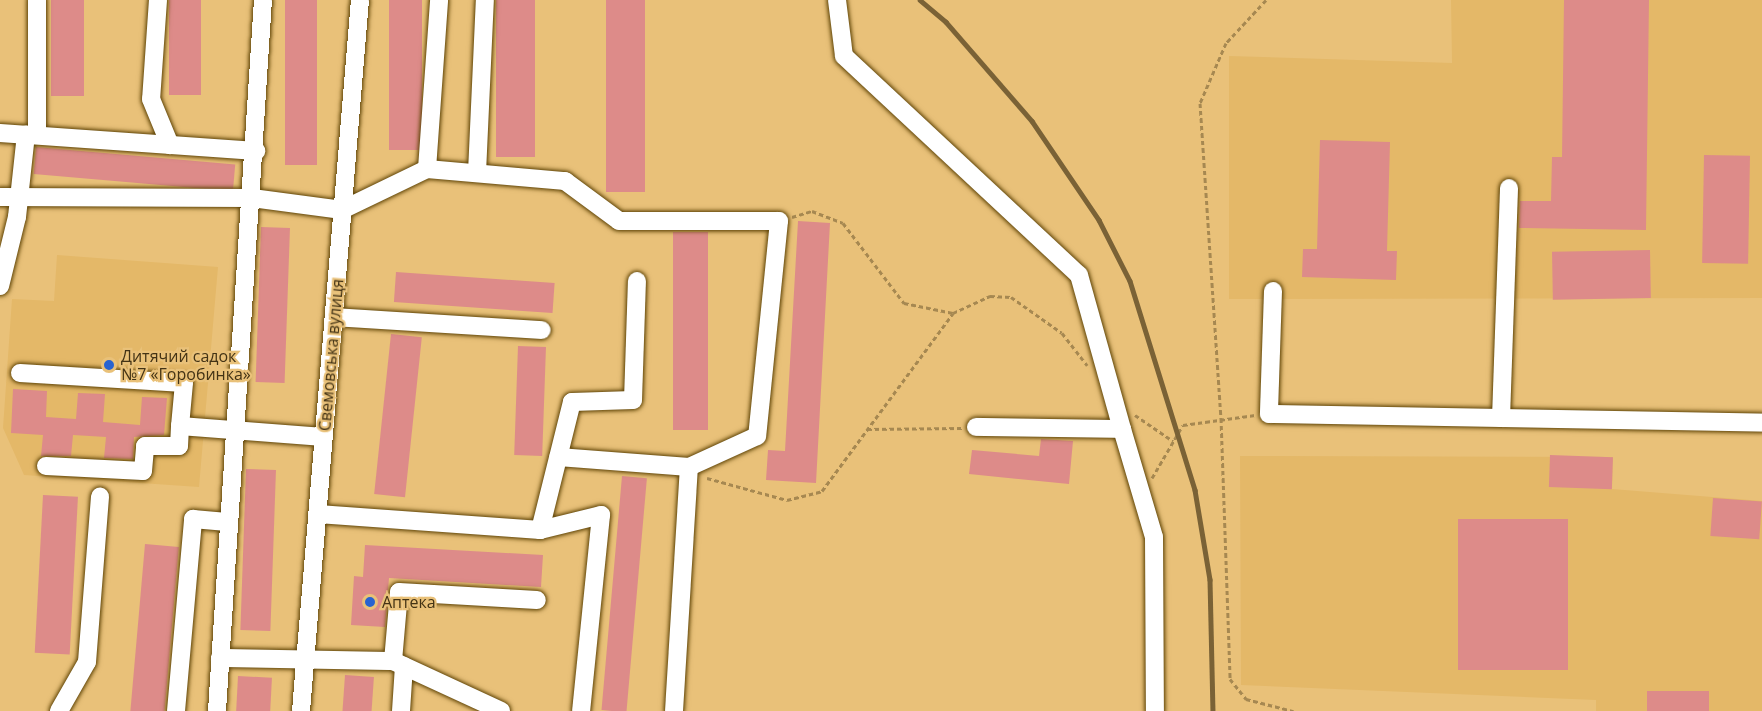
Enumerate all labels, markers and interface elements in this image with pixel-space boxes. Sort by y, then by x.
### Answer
street label: Свемовська вулиця [315,278,347,432]
place label: Дитячий садок №7 «Горобинка» [121,346,251,384]
marker: Дитячий садок №7 «Горобинка» [102,358,116,372]
place label: Аптека [382,592,436,612]
marker: Аптека [363,595,377,609]

